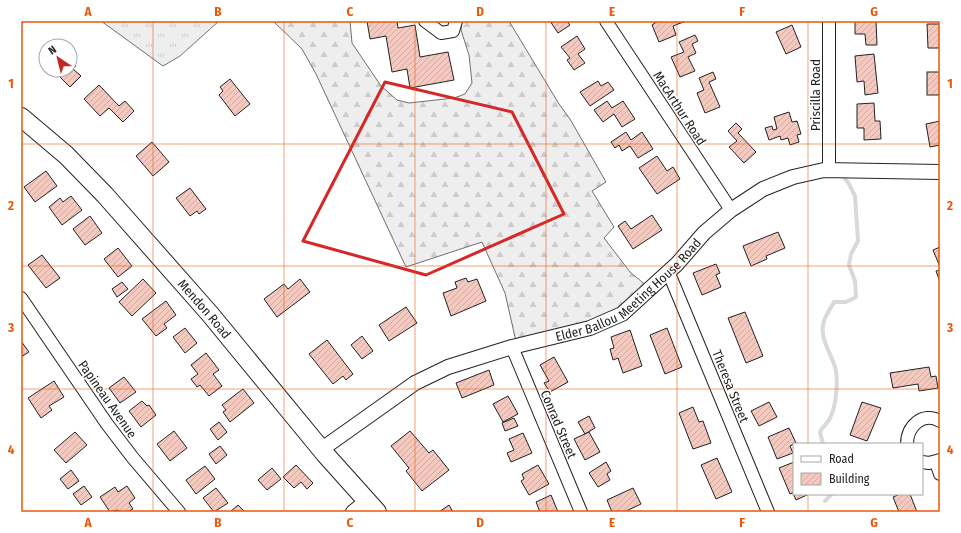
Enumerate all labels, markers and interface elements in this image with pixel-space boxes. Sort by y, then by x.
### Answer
text: A [83,4,92,19]
text: B [214,4,222,19]
text: C [347,4,354,19]
text: D [476,4,484,19]
text: E [609,4,615,19]
text: F [739,4,745,19]
text: G [870,4,878,19]
north arrow [38,38,78,78]
text: N [46,43,59,57]
street label: Priscilla Road [808,59,823,131]
street label: MacArthur Road [650,69,709,148]
text: 1 [8,76,14,91]
text: 1 [947,76,953,91]
text: 2 [7,198,14,213]
text: 2 [946,198,953,213]
street label: Elder Ballou Meeting House Road [554,235,704,344]
street label: Mendon Road [175,276,234,342]
text: 3 [7,320,14,335]
text: 3 [946,320,953,335]
street label: Theresa Street [709,348,752,425]
street label: Papineau Avenue [75,358,140,441]
street label: Conrad Street [537,388,580,461]
text: 4 [8,442,15,457]
text: 4 [947,442,954,457]
legend [793,443,923,495]
text: Road [829,452,854,466]
text: Building [829,472,870,486]
text: A [83,515,92,530]
text: B [214,515,222,530]
text: C [347,515,354,530]
text: D [476,515,484,530]
text: E [609,515,615,530]
text: F [739,515,745,530]
text: G [870,515,878,530]

